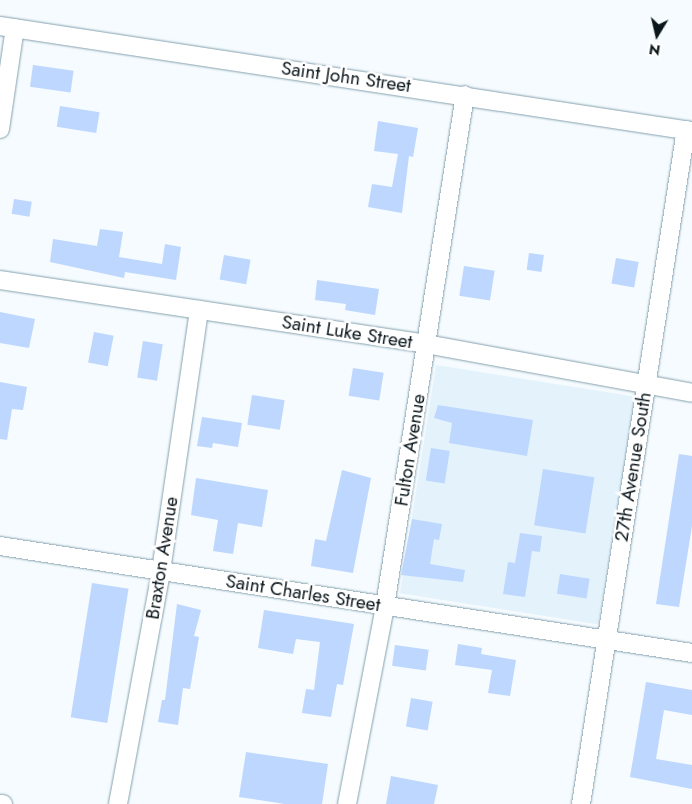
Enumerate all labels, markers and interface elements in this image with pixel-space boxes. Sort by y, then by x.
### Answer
north arrow [632,10,682,60]
text: N [648,39,662,61]
street label: Saint John Street [280,57,412,97]
street label: Saint Luke Street [280,310,414,354]
street label: 27th Avenue South [610,391,656,543]
street label: Fulton Avenue [390,392,430,508]
street label: Braxton Avenue [141,495,183,621]
street label: Saint Charles Street [224,570,382,616]

